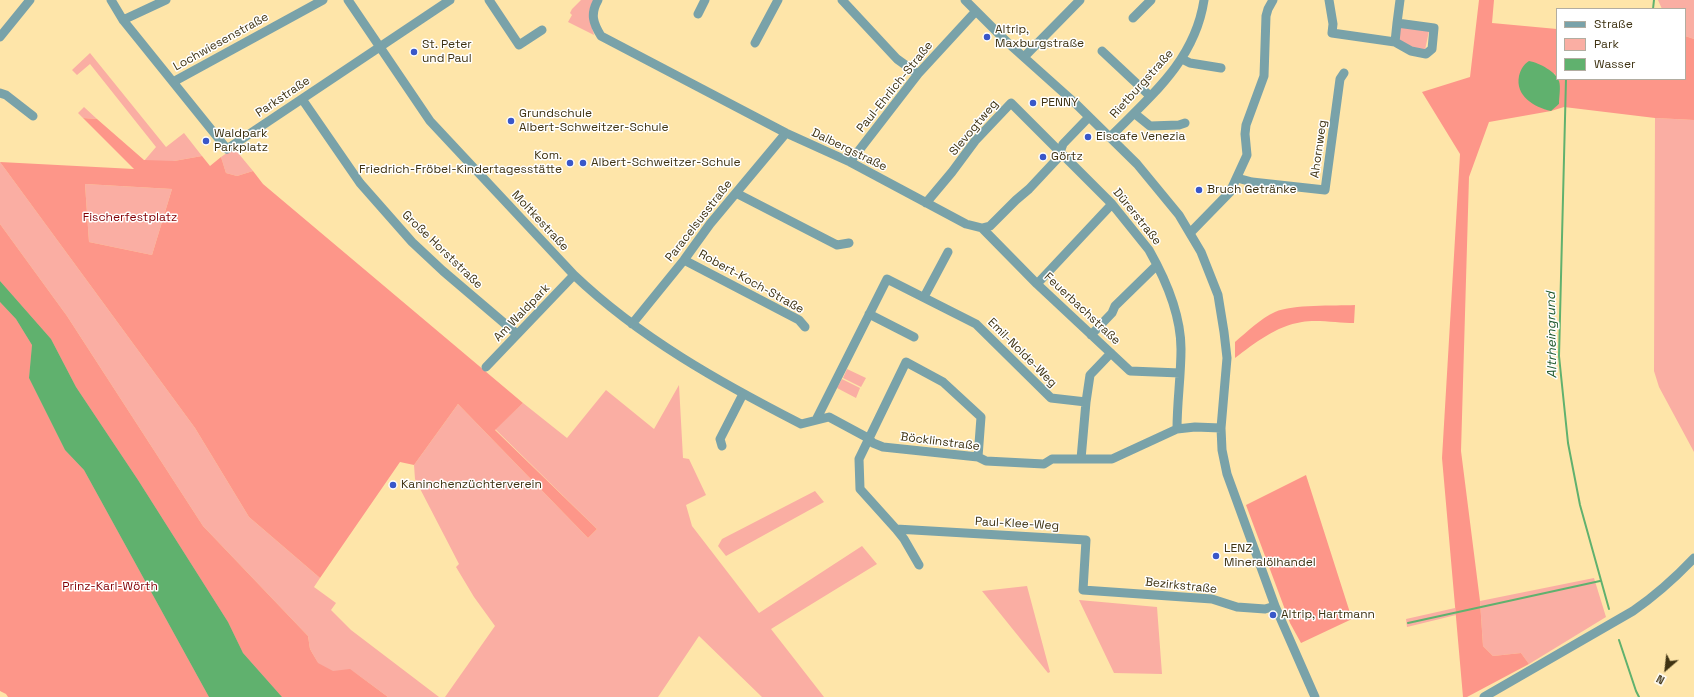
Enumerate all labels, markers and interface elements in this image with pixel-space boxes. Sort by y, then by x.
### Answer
legend [1556,8,1686,80]
street label: Lochwiesenstraße [171,10,271,74]
text: Straße [1594,16,1633,32]
place label: Altrip, Maxburgstraße [995,23,1084,51]
marker: Altrip, Maxburgstraße [982,32,992,42]
text: Park [1594,36,1619,52]
place label: St. Peter und Paul [422,38,472,66]
street label: Paul-Ehrlich-Straße [854,39,936,135]
marker: St. Peter und Paul [409,47,419,57]
street label: Rietburgstraße [1107,47,1177,121]
text: Wasser [1594,56,1636,72]
street label: Parkstraße [253,74,313,120]
place label: PENNY [1041,96,1078,110]
street label: Slevogtweg [947,97,1001,159]
marker: PENNY [1028,98,1038,108]
place label: Grundschule Albert-Schweitzer-Schule [519,107,669,135]
marker: Grundschule Albert-Schweitzer-Schule [506,116,516,126]
street label: Ahornweg [1308,119,1330,179]
street label: Dalbergstraße [809,126,889,174]
place label: Waldpark Parkplatz [214,127,268,155]
place label: Eiscafe Venezia [1096,130,1185,144]
marker: Eiscafe Venezia [1083,132,1093,142]
marker: Waldpark Parkplatz [201,136,211,146]
place label: Kom. Friedrich-Fröbel-Kindertagesstätte [359,149,562,177]
place label: Görtz [1051,150,1083,164]
marker: Görtz [1038,152,1048,162]
place label: Albert-Schweitzer-Schule [591,156,741,170]
marker: Kom. Friedrich-Fröbel-Kindertagesstätte [565,158,575,168]
marker: Albert-Schweitzer-Schule [578,158,588,168]
street label: Paracelsusstraße [663,177,735,265]
place label: Bruch Getränke [1207,183,1297,197]
marker: Bruch Getränke [1194,185,1204,195]
street label: Dürerstraße [1110,186,1164,248]
street label: Moltkestraße [508,188,572,254]
street label: Große Horststraße [399,208,485,292]
park label: Fischerfestplatz [83,211,177,225]
street label: Robert-Koch-Straße [696,247,806,317]
street label: Feuerbachstraße [1041,270,1123,348]
street label: Am Waldpark [491,281,553,345]
water label: Altrheingrund [1543,292,1561,378]
street label: Emil-Nolde-Weg [984,315,1060,391]
street label: Böcklinstraße [900,430,980,454]
place label: Kaninchenzüchterverein [401,478,542,492]
marker: Kaninchenzüchterverein [388,480,398,490]
street label: Paul-Klee-Weg [974,515,1060,533]
place label: LENZ Mineralölhandel [1224,542,1316,570]
marker: LENZ Mineralölhandel [1211,551,1221,561]
street label: Bezirkstraße [1144,575,1218,597]
park label: Prinz-Karl-Wörth [62,580,158,594]
place label: Altrip, Hartmann [1281,608,1375,622]
marker: Altrip, Hartmann [1268,610,1278,620]
north arrow [1646,649,1686,689]
text: N [1654,672,1667,688]

